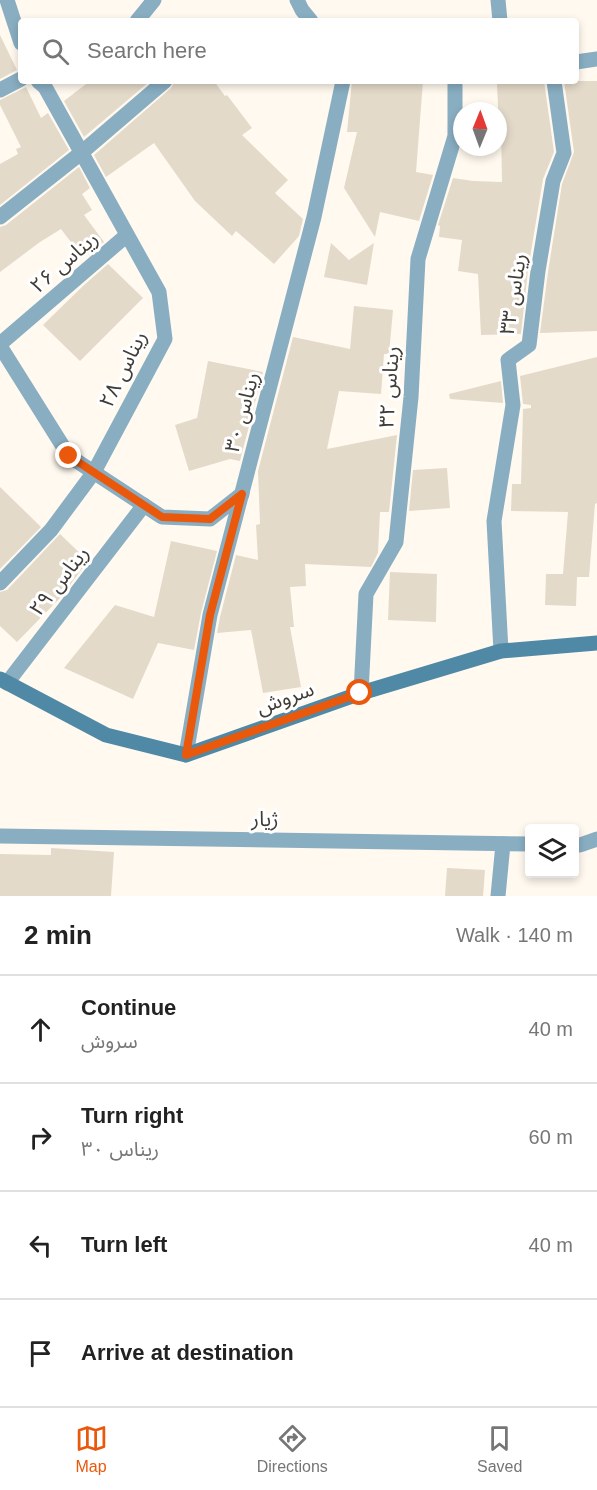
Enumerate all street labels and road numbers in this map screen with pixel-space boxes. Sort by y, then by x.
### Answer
street label: ریناس ۲۶ [25,226,103,298]
street label: ریناس ۳۳ [495,252,531,336]
street label: ریناس ۲۸ [94,327,152,411]
street label: ریناس ۳۲ [374,345,404,429]
street label: ریناس ۳۰ [220,369,264,455]
street label: ریناس ۲۹ [24,541,94,621]
street label: سروش [253,677,317,719]
street label: ژیار [250,807,279,831]

